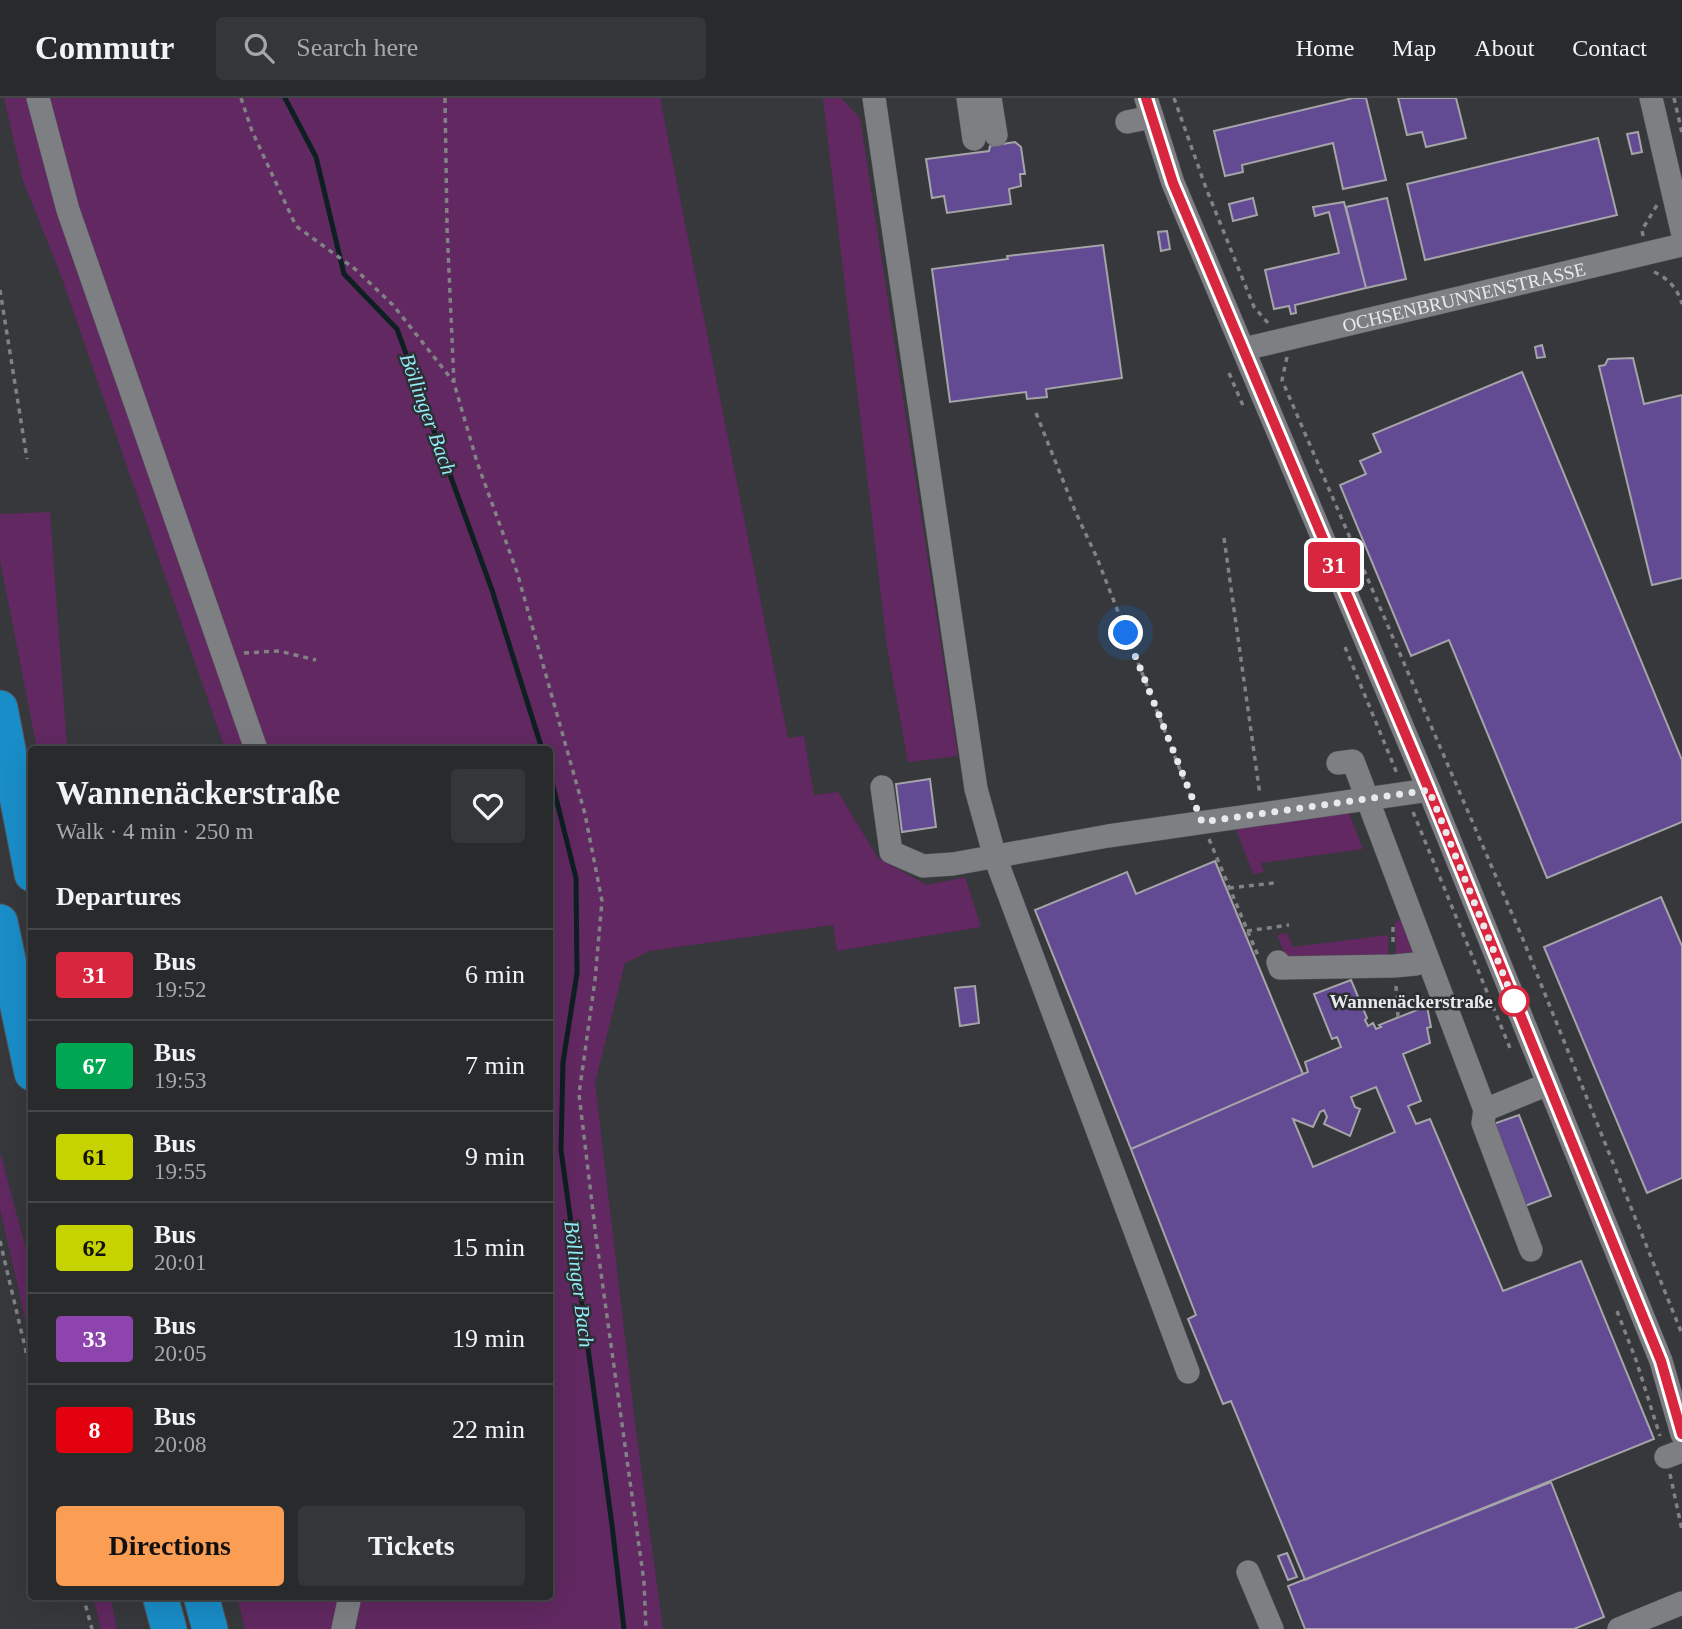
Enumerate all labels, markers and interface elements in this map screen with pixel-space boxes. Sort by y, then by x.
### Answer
search box [216,17,706,80]
icon: search [240,29,278,67]
text: Commutr [35,30,174,66]
text: Search here [296,33,418,62]
text: Home [1296,35,1354,61]
text: Map [1392,35,1436,61]
text: About [1474,35,1534,61]
text: Contact [1572,35,1647,61]
street label: OCHSENBRUNNENSTRASSE [1340,258,1588,336]
water label: Böllinger Bach [395,350,461,478]
line badge: 31 [1302,542,1366,588]
text: 31 [1322,552,1346,578]
your location [1108,615,1143,650]
button: heart [451,769,525,843]
text: Wannenäckerstraße [56,775,340,811]
text: Walk · 4 min · 250 m [56,819,253,844]
text: Departures [56,882,181,911]
text: Bus [154,947,196,976]
text: 6 min [465,960,525,989]
text: 31 [83,962,107,988]
text: 19:52 [154,977,206,1002]
marker: Wannenäckerstraße [1499,986,1529,1016]
place label: Wannenäckerstraße [1329,991,1493,1012]
text: Bus [154,1038,196,1067]
text: 7 min [465,1051,525,1080]
text: 67 [83,1053,107,1079]
text: 19:53 [154,1068,206,1093]
text: Bus [154,1129,196,1158]
text: 9 min [465,1142,525,1171]
text: 61 [83,1144,107,1170]
text: 19:55 [154,1159,206,1184]
water label: Böllinger Bach [559,1219,599,1349]
text: Bus [154,1220,196,1249]
text: 15 min [452,1233,525,1262]
text: 62 [83,1235,107,1261]
text: 20:01 [154,1250,206,1275]
text: Bus [154,1311,196,1340]
text: 19 min [452,1324,525,1353]
text: 33 [83,1326,107,1352]
text: 20:05 [154,1341,206,1366]
text: Bus [154,1402,196,1431]
text: 22 min [452,1415,525,1444]
text: 8 [89,1417,101,1443]
text: 20:08 [154,1432,206,1457]
button: Directions [56,1506,284,1586]
button: Tickets [298,1506,525,1586]

